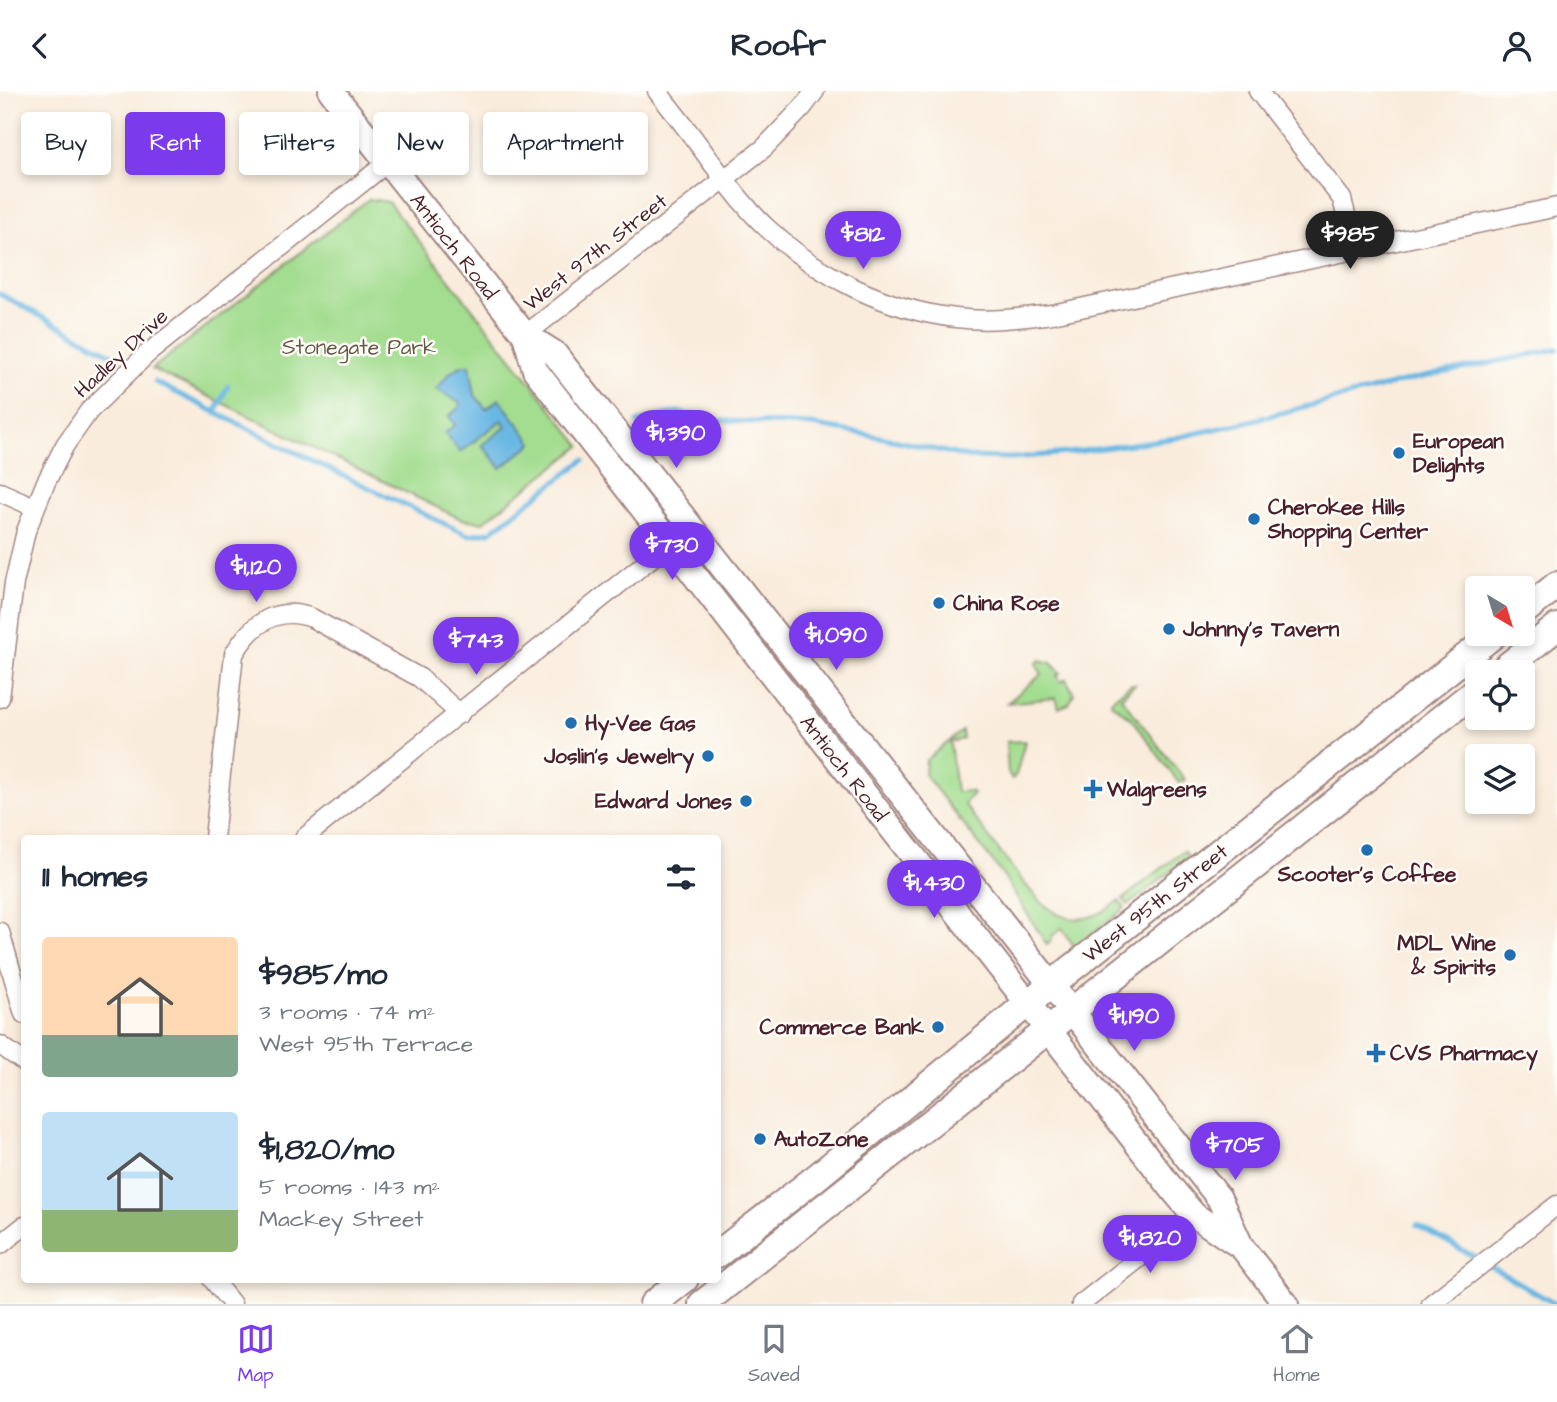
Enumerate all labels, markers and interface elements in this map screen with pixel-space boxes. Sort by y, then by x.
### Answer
text: Roofr [731,23,826,68]
icon: back [21,27,59,65]
icon: person [1498,27,1536,65]
chip: Buy [21,112,111,175]
chip: Rent [125,112,225,175]
chip: Filters [239,112,359,175]
chip: New [373,112,469,175]
chip: Apartment [483,112,648,175]
street label: Antioch Road [403,187,505,306]
street label: West 97th Street [517,187,674,318]
pin: $812 [822,211,904,271]
pin: $985 [1309,211,1391,271]
text: $812 [841,218,885,250]
text: $985 [1321,218,1379,250]
street label: Hadley Drive [68,302,176,406]
park label: Stonegate Park [282,333,436,364]
pin: $1,390 [619,411,733,470]
text: $1,390 [646,417,706,449]
place label: European Delights [1413,427,1504,482]
marker: European Delights [1391,445,1407,461]
place label: Cherokee Hills Shopping Center [1267,493,1429,548]
marker: Cherokee Hills Shopping Center [1246,511,1262,527]
pin: $730 [631,523,713,582]
text: $730 [645,529,699,561]
pin: $1,120 [199,545,313,604]
text: $1,120 [231,551,281,583]
north arrow [1465,576,1535,646]
map controls [1465,576,1535,814]
place label: China Rose [953,589,1060,618]
marker: China Rose [931,595,947,611]
pin: $1,090 [779,613,893,672]
place label: Johnny's Tavern [1182,615,1340,647]
pin: $743 [435,617,517,677]
text: $1,090 [805,619,867,651]
marker: Johnny's Tavern [1161,621,1177,637]
text: $743 [449,624,503,656]
button: locate [1465,660,1535,730]
place label: Hy-Vee Gas [585,709,696,741]
street label: Antioch Road [793,709,895,828]
marker: Hy-Vee Gas [563,715,579,731]
place label: Joslin's Jewelry [543,742,694,774]
button: layers [1465,744,1535,814]
marker: Joslin's Jewelry [700,748,716,764]
place label: Walgreens [1106,775,1207,806]
marker: Walgreens [1085,781,1101,797]
place label: Edward Jones [595,787,732,816]
marker: Edward Jones [738,793,754,809]
street label: West 95th Street [1076,837,1235,969]
marker: Scooter's Coffee [1359,842,1375,858]
text: 11 homes [42,856,148,898]
icon: filters [662,858,700,896]
place label: Scooter's Coffee [1277,860,1457,889]
pin: $1,430 [877,861,991,920]
text: $1,430 [903,867,965,899]
place label: MDL Wine & Spirits [1397,929,1497,983]
marker: MDL Wine & Spirits [1502,947,1518,963]
text: $985/mo [259,954,387,996]
icon: home [98,965,182,1049]
pin: $1,190 [1077,993,1191,1053]
text: 3 rooms · 74 m² [259,996,435,1028]
text: $1,190 [1109,1000,1159,1032]
place label: Commerce Bank [760,1013,924,1042]
marker: Commerce Bank [930,1019,946,1035]
text: West 95th Terrace [259,1028,473,1060]
place label: CVS Pharmacy [1390,1039,1538,1071]
marker: CVS Pharmacy [1368,1045,1384,1061]
pin: $705 [1194,1123,1276,1182]
place label: AutoZone [774,1125,869,1154]
text: $1,820/mo [259,1129,394,1171]
text: $705 [1206,1129,1264,1161]
marker: AutoZone [752,1131,768,1147]
icon: home [98,1140,182,1224]
text: 5 rooms · 143 m² [259,1171,440,1203]
text: Mackey Street [259,1203,424,1235]
pin: $1,820 [1093,1215,1207,1275]
text: $1,820 [1119,1222,1181,1254]
tab: Map [237,1320,275,1389]
tab: Saved [748,1320,800,1389]
tab: Home [1273,1320,1320,1389]

